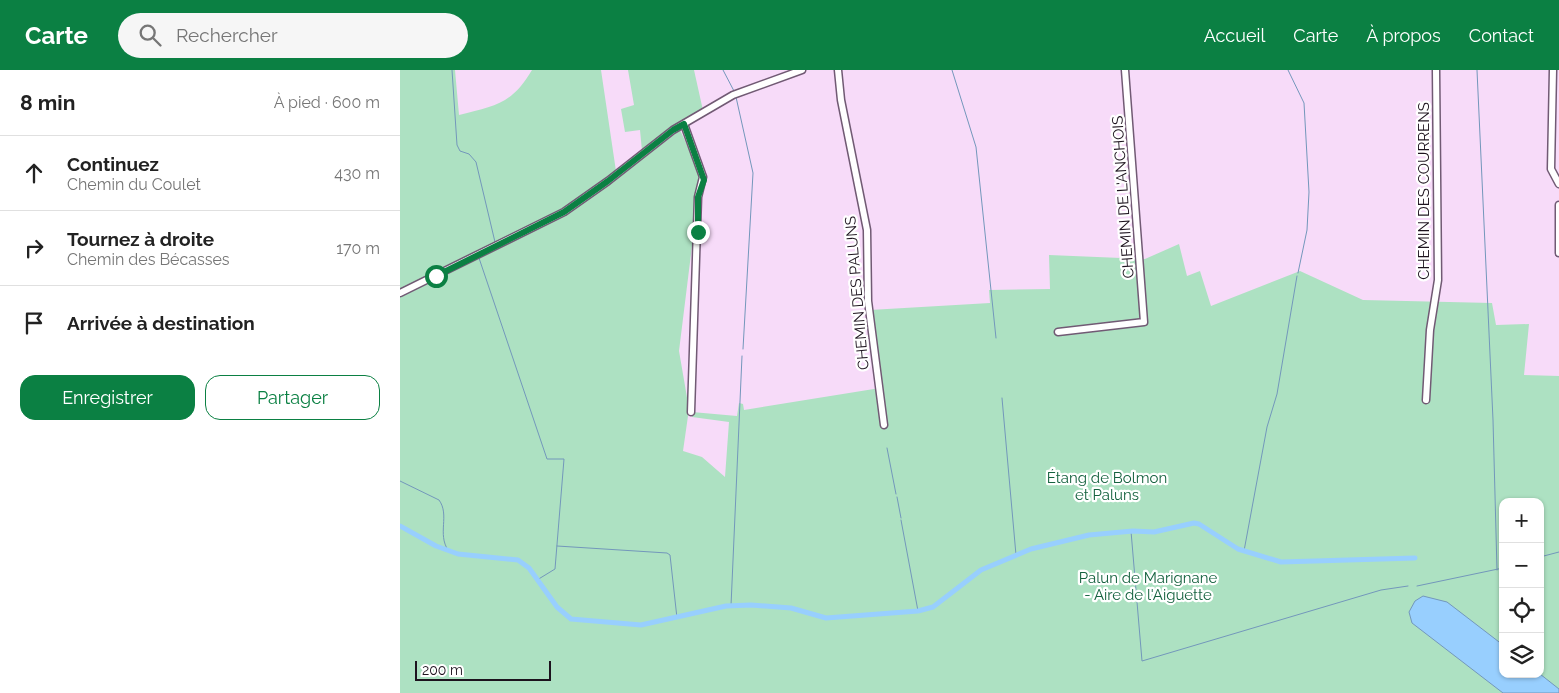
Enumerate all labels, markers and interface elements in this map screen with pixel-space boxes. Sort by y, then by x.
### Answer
search box [118,13,468,58]
text: Carte [25,21,88,50]
icon: search [136,21,164,49]
text: Rechercher [176,24,278,46]
text: Accueil [1204,25,1265,46]
text: Carte [1293,25,1338,46]
text: À propos [1366,25,1441,46]
text: Contact [1469,25,1534,46]
text: 8 min [20,90,75,115]
text: À pied · 600 m [274,93,380,112]
street label: CHEMIN DES COURRENS [1415,102,1433,280]
street label: CHEMIN DE L'ANCHOIS [1108,115,1138,279]
text: Continuez [67,153,159,175]
icon: ahead [20,159,48,187]
text: 430 m [334,164,380,183]
text: Chemin du Coulet [67,175,201,194]
street label: CHEMIN DES PALUNS [841,215,873,371]
route end [687,221,710,244]
text: Tournez à droite [67,228,214,250]
icon: right [20,234,48,262]
text: 170 m [336,239,380,258]
text: Chemin des Bécasses [67,250,230,269]
route start [425,265,448,288]
icon: arrive [20,309,48,337]
text: Arrivée à destination [67,312,255,334]
button: Enregistrer [20,375,195,420]
button: Partager [205,375,380,420]
park label: Étang de Bolmon et Paluns [1047,469,1167,504]
map controls [1499,498,1544,678]
button: + [1499,498,1544,543]
button: − [1499,543,1544,588]
park label: Palun de Marignane - Aire de l'Aiguette [1079,569,1217,604]
button: locate [1499,588,1544,633]
button: layers [1499,633,1544,678]
scale bar [415,658,551,681]
text: 200 m [422,662,463,678]

